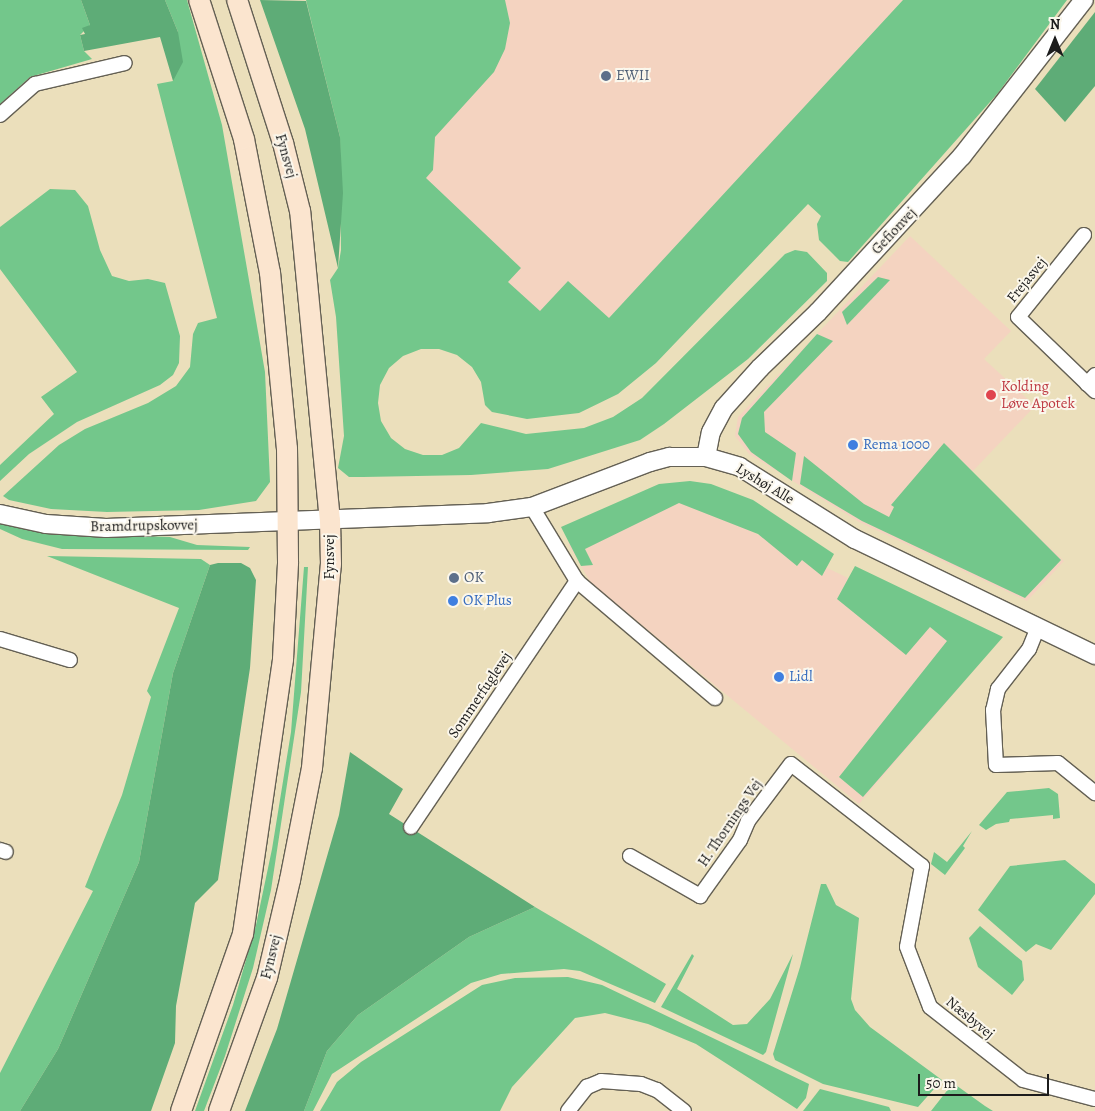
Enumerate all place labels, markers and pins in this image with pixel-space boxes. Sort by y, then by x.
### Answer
place label: EWII [616,67,650,85]
marker: EWII [600,70,612,82]
place label: Kolding Løve Apotek [1001,377,1075,412]
marker: Kolding Løve Apotek [985,389,997,401]
place label: Rema 1000 [863,436,930,454]
marker: Rema 1000 [847,439,859,451]
place label: OK [464,569,484,587]
marker: OK [448,572,460,584]
place label: OK Plus [463,592,512,610]
marker: OK Plus [447,595,459,607]
place label: Lidl [789,668,813,686]
marker: Lidl [773,671,785,683]

